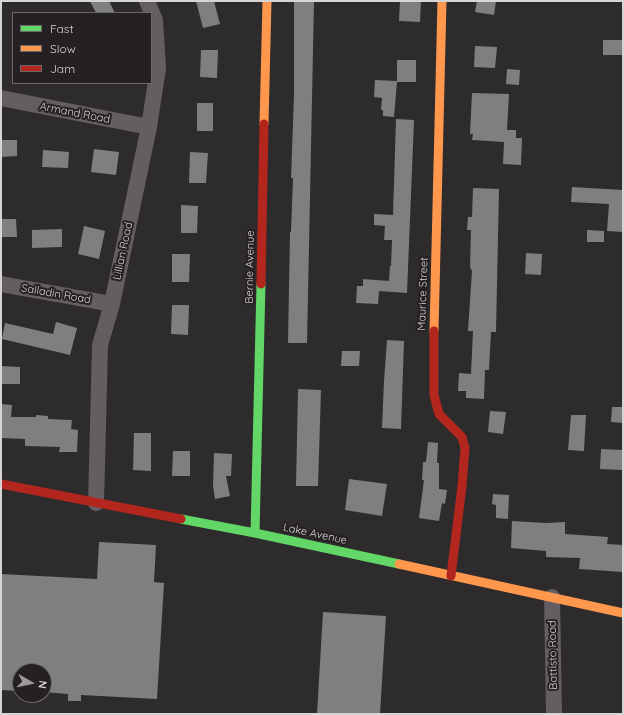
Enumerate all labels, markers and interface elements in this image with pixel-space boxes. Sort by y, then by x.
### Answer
legend [12,12,152,84]
text: Fast [50,21,74,36]
text: Slow [50,41,76,56]
text: Jam [50,61,75,76]
street label: Armand Road [39,100,111,126]
street label: Lillian Road [110,221,136,281]
street label: Bernie Avenue [243,230,257,304]
street label: Maurice Street [415,257,431,331]
street label: Salladin Road [20,281,92,307]
street label: Lake Avenue [282,521,348,547]
street label: Battisto Road [546,620,560,690]
north arrow [12,663,52,703]
text: N [35,680,50,690]

